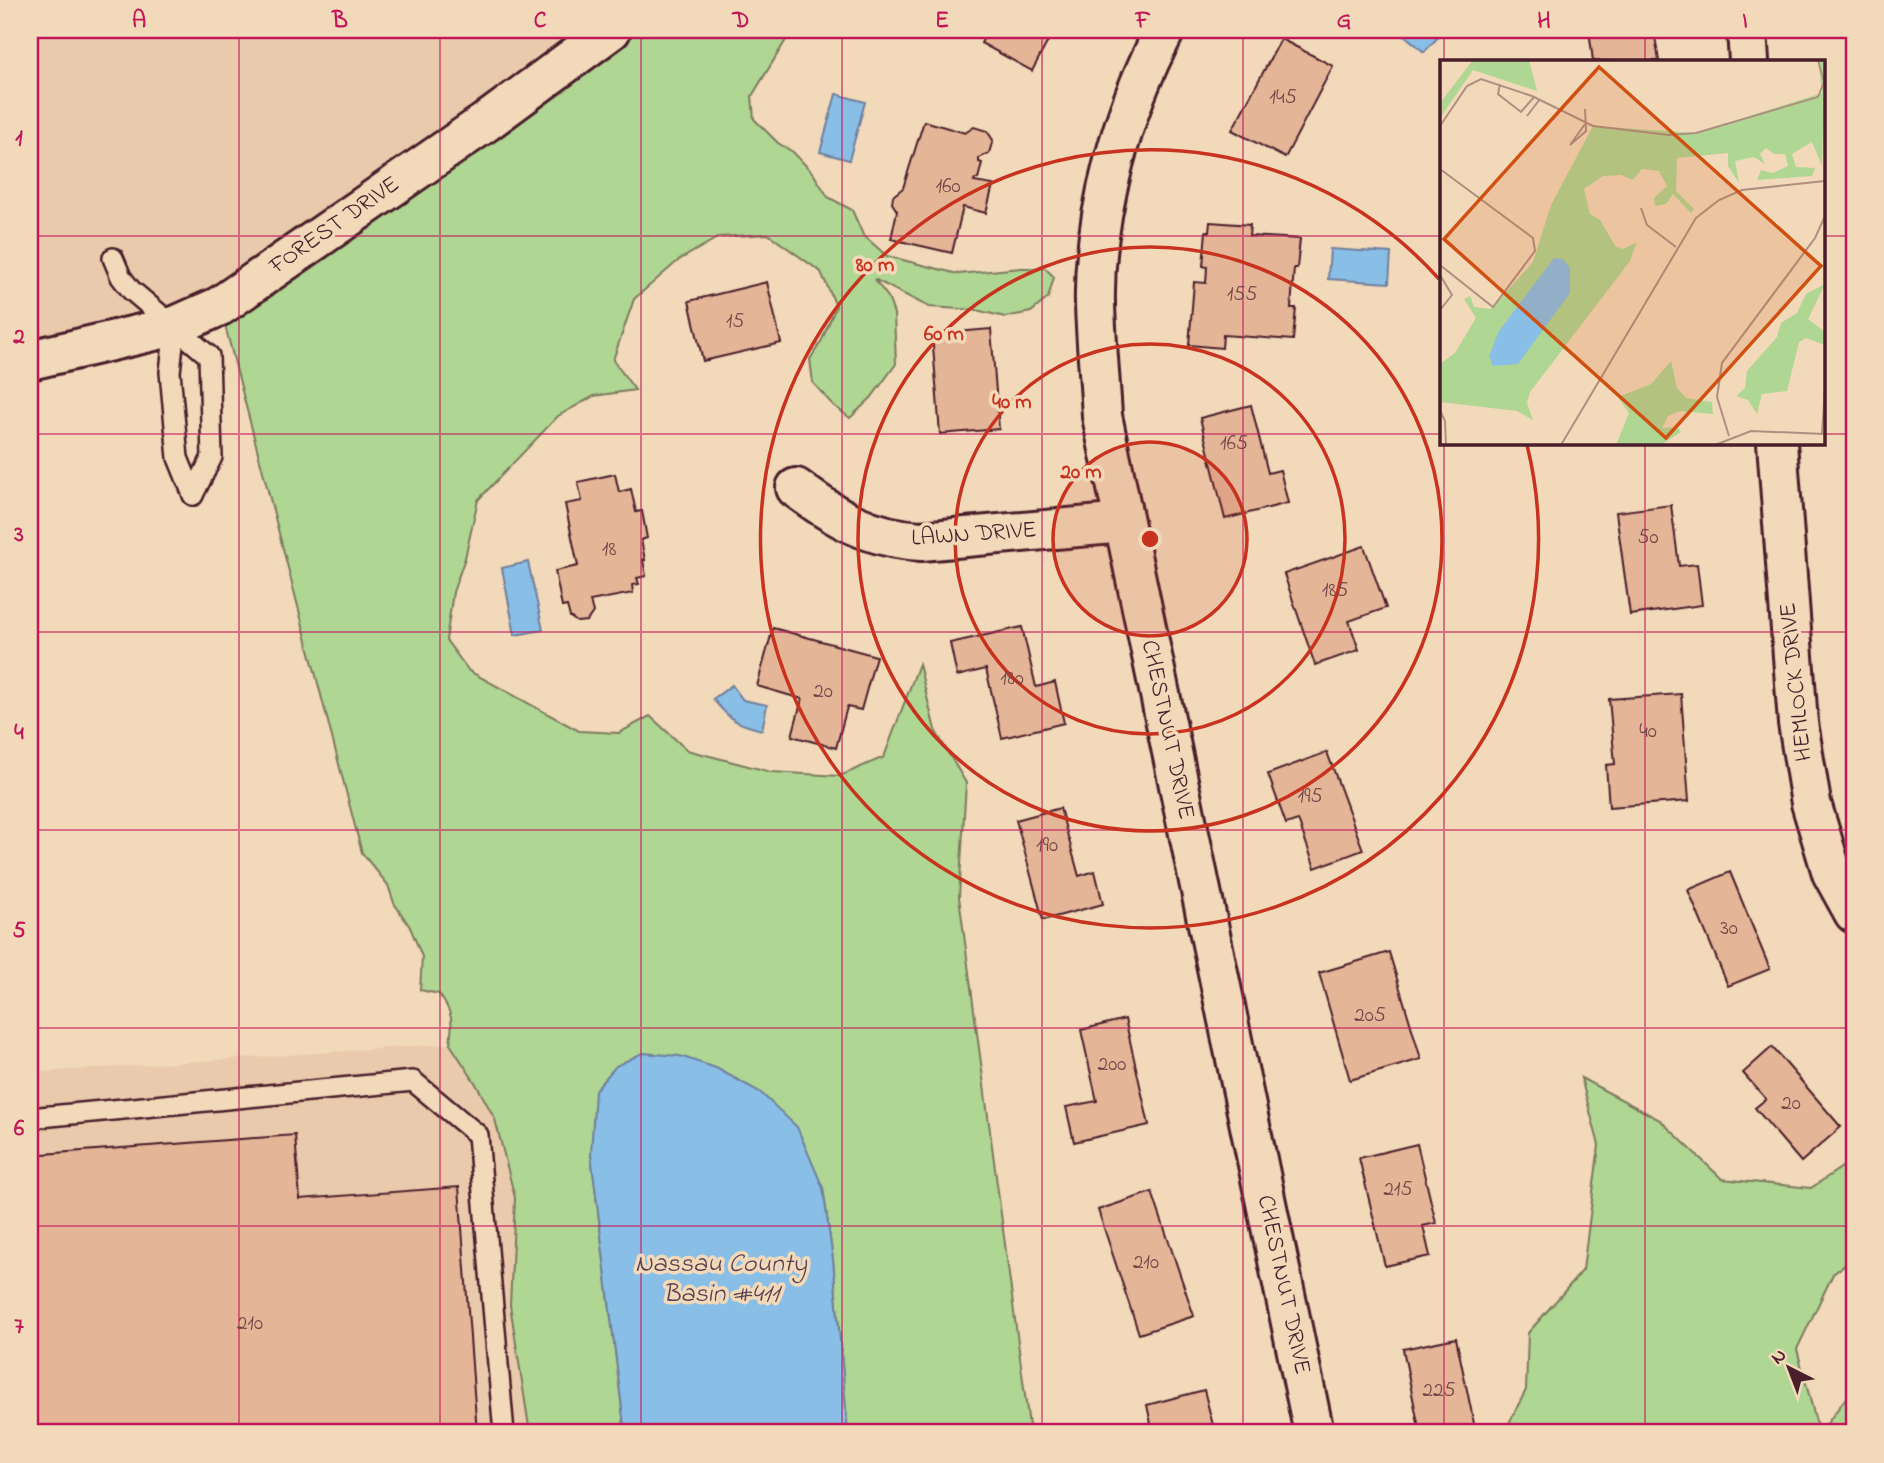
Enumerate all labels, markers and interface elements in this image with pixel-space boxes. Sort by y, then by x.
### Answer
text: A [132,5,146,38]
text: B [331,5,348,38]
text: C [534,5,547,38]
text: D [732,5,749,38]
text: E [935,5,949,38]
text: F [1135,5,1151,38]
text: G [1337,5,1351,38]
text: H [1537,5,1551,38]
text: I [1742,5,1748,38]
inset map [1440,60,1825,444]
house number: 145 [1269,83,1297,113]
text: 1 [15,123,23,156]
street label: FOREST DRIVE [262,168,407,284]
house number: 160 [936,172,961,202]
text: 80 m [855,251,894,281]
house number: 155 [1227,280,1257,310]
house number: 15 [726,307,744,337]
text: 60 m [924,320,964,350]
text: 2 [12,321,25,354]
text: 40 m [992,388,1032,418]
house number: 165 [1220,429,1248,459]
text: 20 m [1059,458,1102,488]
street label: LAWN DRIVE [910,513,1038,557]
text: 3 [13,519,24,552]
house number: 50 [1637,523,1659,553]
centre of rings [1138,527,1162,551]
house number: 18 [602,535,616,565]
house number: 185 [1322,576,1348,606]
street label: HEMLOCK DRIVE [1771,601,1823,763]
street label: CHESTNUT DRIVE [1131,637,1203,823]
house number: 180 [1000,664,1024,694]
house number: 20 [813,677,833,707]
text: 4 [14,717,24,750]
house number: 40 [1639,717,1657,747]
house number: 195 [1297,782,1323,812]
house number: 190 [1036,831,1058,861]
house number: 30 [1720,914,1738,944]
text: 5 [12,915,26,948]
house number: 205 [1354,1001,1386,1031]
house number: 200 [1098,1050,1126,1080]
house number: 20 [1781,1089,1801,1119]
text: 6 [14,1113,25,1146]
house number: 215 [1383,1175,1413,1205]
street label: CHESTNUT DRIVE [1247,1192,1319,1378]
water label: Nassau County Basin #411 [635,1246,808,1314]
house number: 210 [1133,1248,1159,1278]
house number: 210 [237,1309,263,1339]
text: 7 [14,1311,24,1344]
north arrow [1755,1334,1825,1404]
text: N [1765,1343,1793,1372]
house number: 225 [1423,1376,1455,1406]

